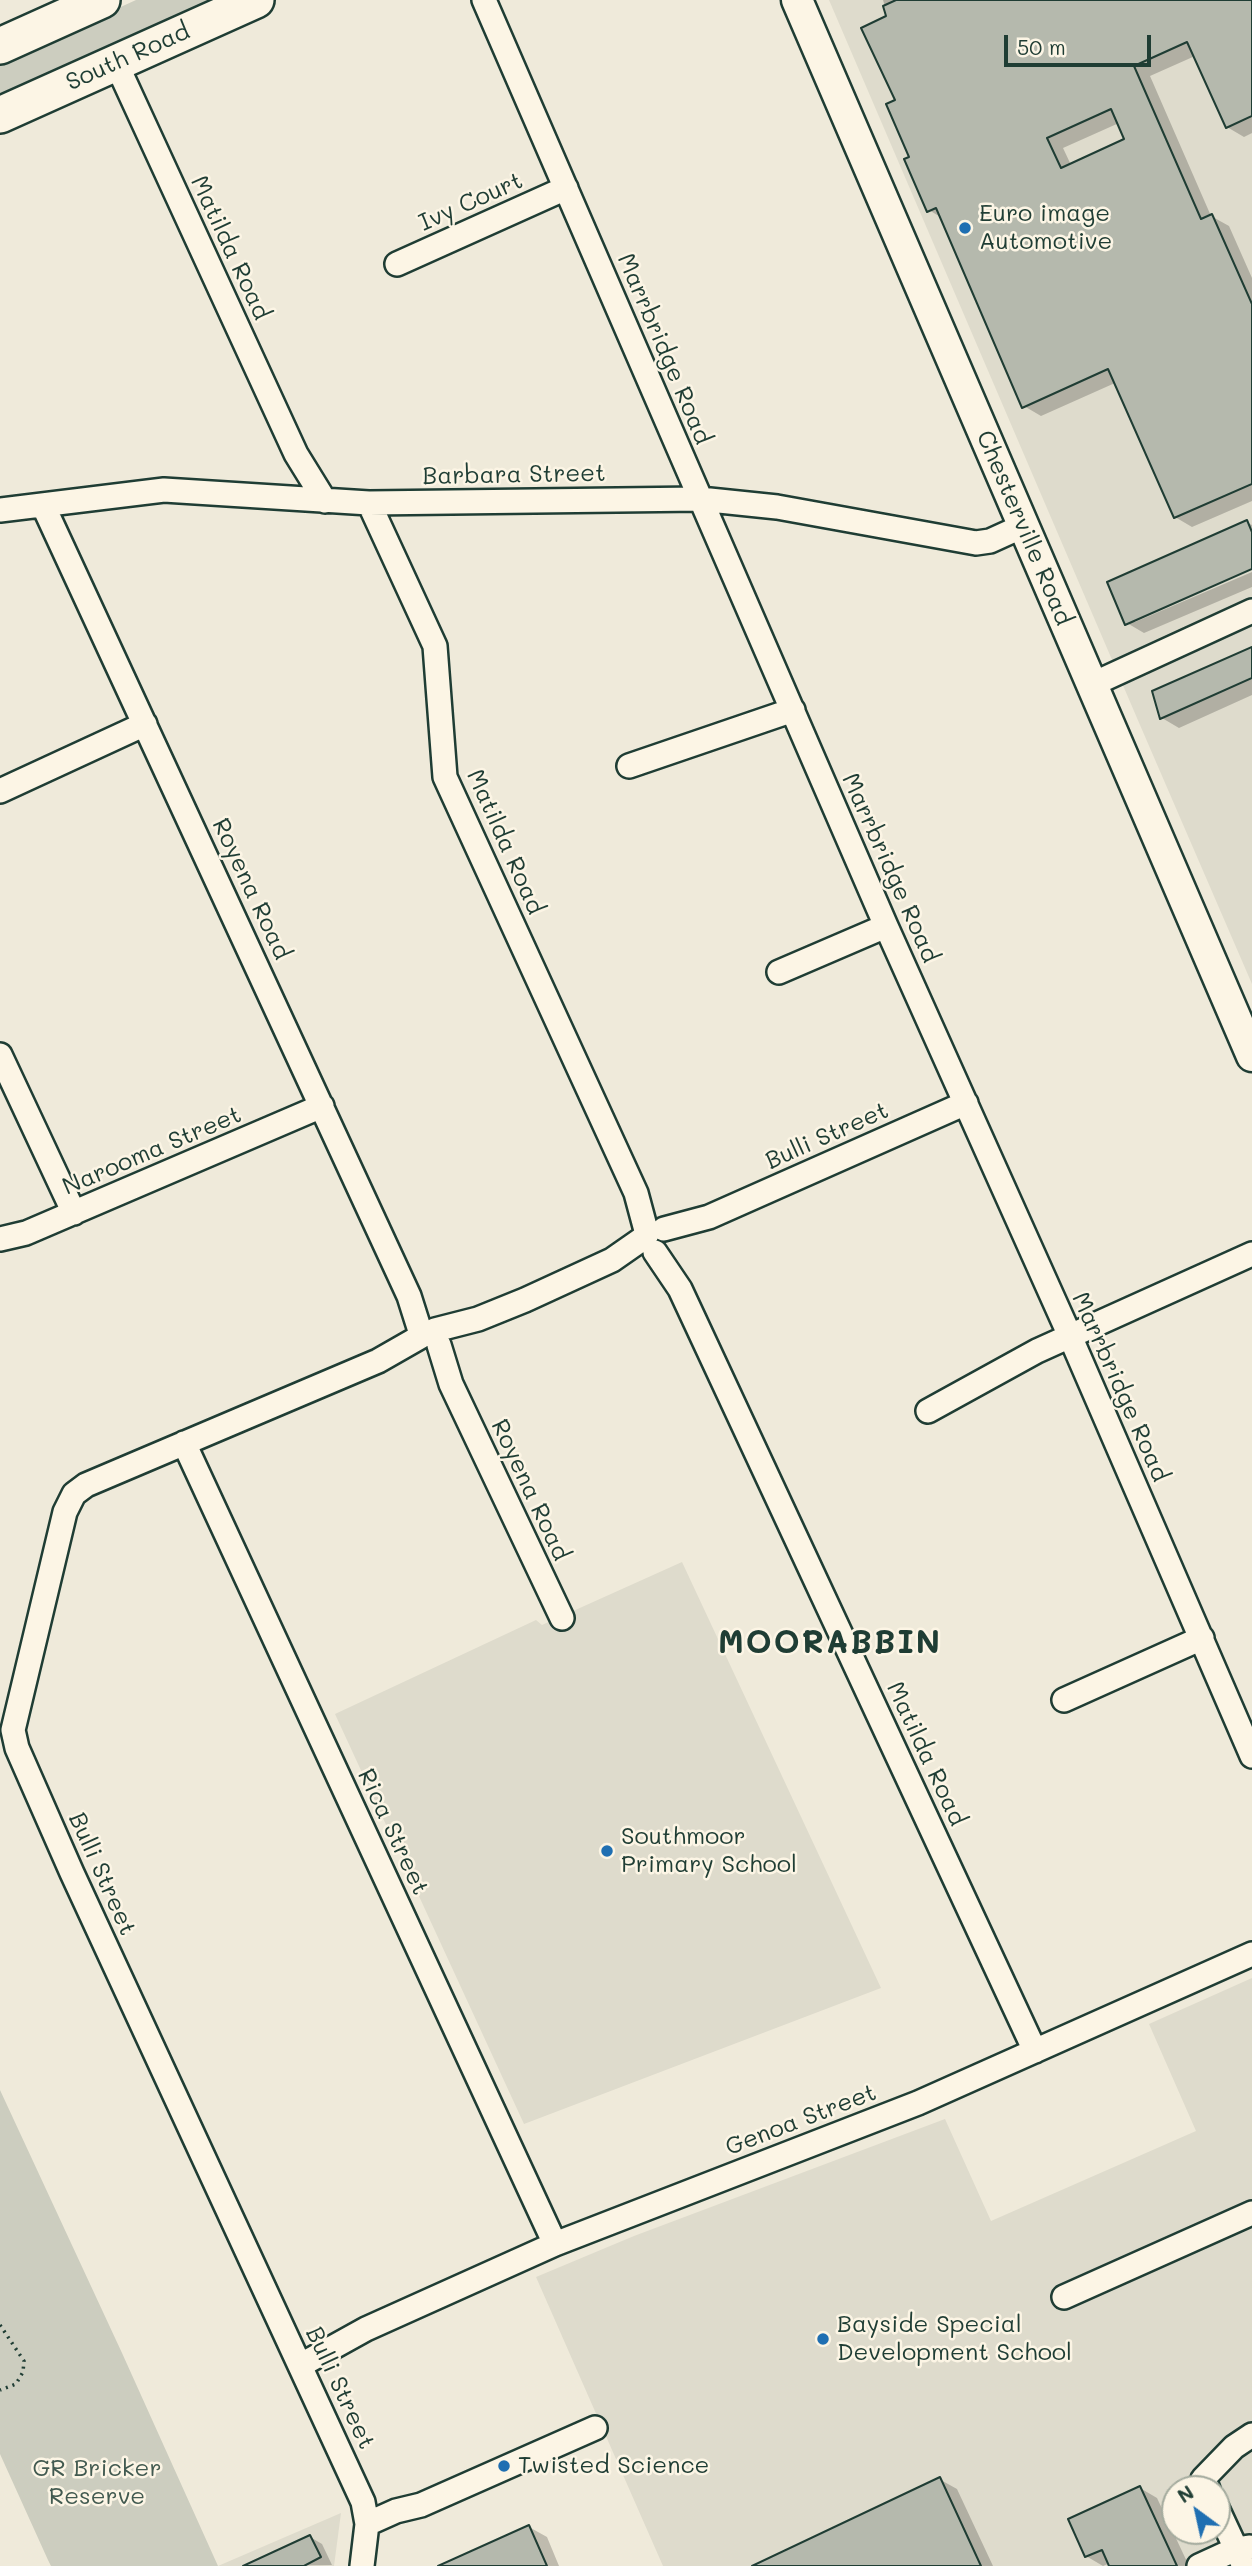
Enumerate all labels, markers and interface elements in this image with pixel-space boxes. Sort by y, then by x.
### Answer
street label: South Road [62,17,194,97]
scale bar [1007,21,1154,65]
text: 50 m [1017,33,1066,60]
street label: Ivy Court [415,166,527,238]
street label: Matilda Road [184,171,276,325]
place label: Euro image Automotive [979,200,1112,256]
marker: Euro image Automotive [957,220,973,236]
street label: Marrbridge Road [611,249,717,449]
street label: Chesterville Road [970,426,1078,630]
street label: Barbara Street [422,459,606,491]
street label: Matilda Road [460,765,550,919]
street label: Marrbridge Road [835,769,945,967]
street label: Royena Road [206,814,296,964]
street label: Bulli Street [761,1096,893,1176]
street label: Narooma Street [58,1100,246,1202]
street label: Marrbridge Road [1065,1288,1175,1486]
street label: Royena Road [485,1415,575,1565]
district label: MOORABBIN [719,1624,941,1662]
street label: Matilda Road [880,1677,972,1831]
street label: Rica Street [351,1764,435,1900]
street label: Bulli Street [62,1808,142,1940]
place label: Southmoor Primary School [621,1823,797,1879]
marker: Southmoor Primary School [599,1843,615,1859]
street label: Genoa Street [722,2078,880,2162]
place label: Bayside Special Development School [837,2311,1072,2367]
street label: Bulli Street [299,2322,381,2454]
marker: Bayside Special Development School [815,2331,831,2347]
place label: Twisted Science [518,2452,709,2480]
park label: GR Bricker Reserve [33,2455,161,2511]
marker: Twisted Science [496,2458,512,2474]
north arrow [1161,2475,1231,2545]
text: N [1173,2479,1198,2508]

